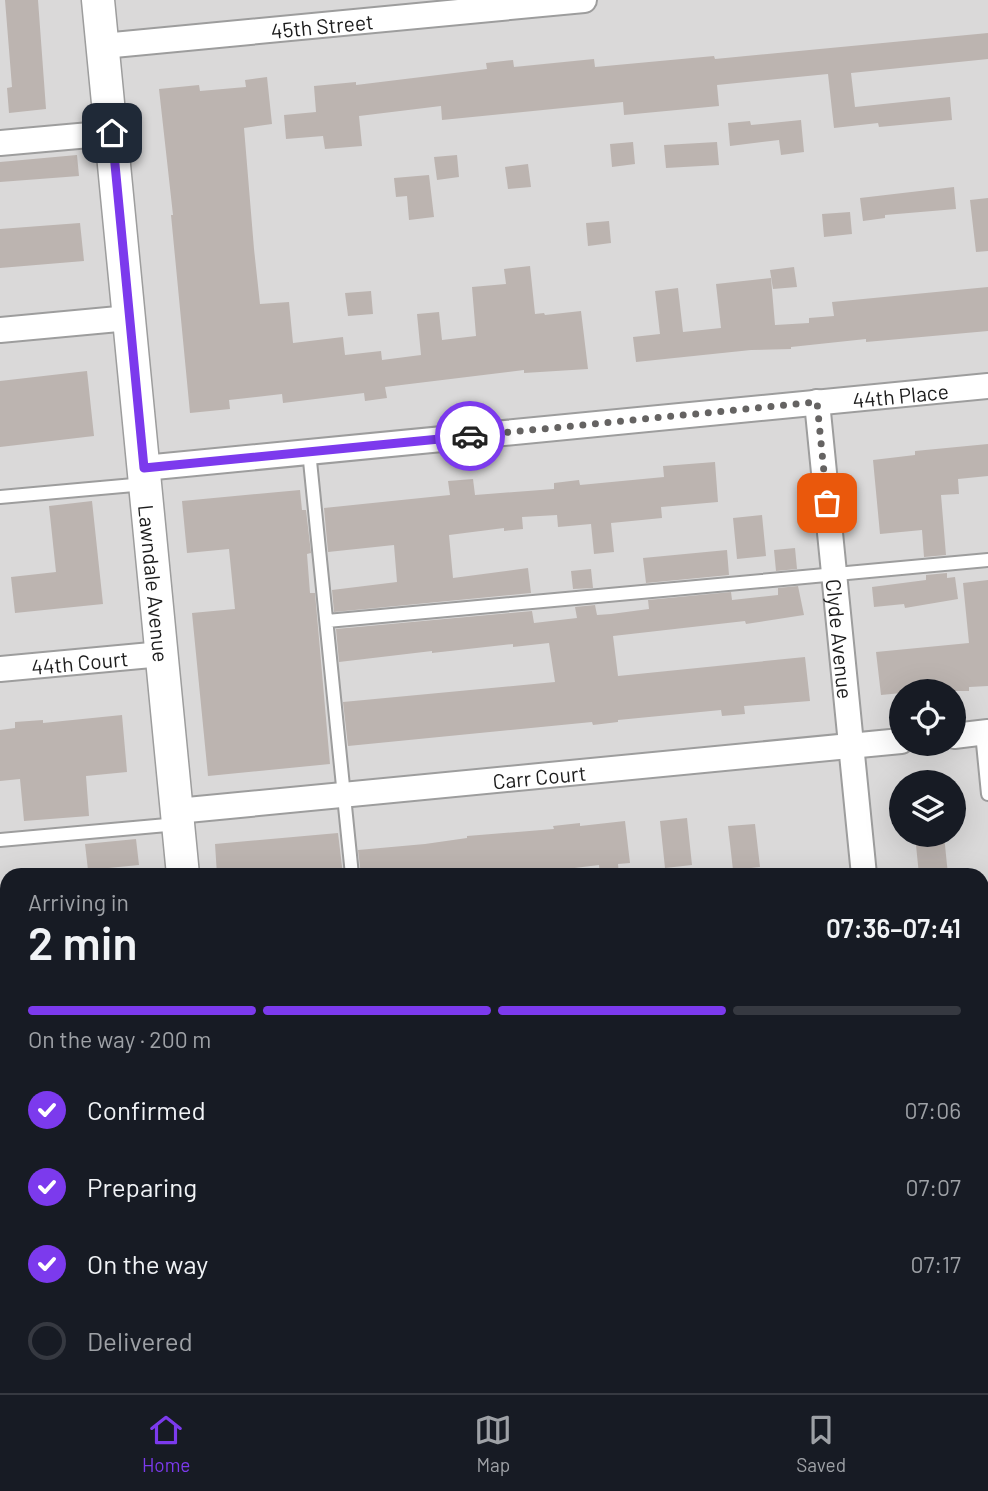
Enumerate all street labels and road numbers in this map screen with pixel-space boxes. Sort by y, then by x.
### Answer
street label: 45th Street [270,8,374,42]
street label: 44th Place [851,377,950,412]
street label: Lawndale Avenue [135,503,175,663]
street label: Clyde Avenue [822,578,859,700]
street label: 44th Court [30,645,129,679]
street label: Carr Court [491,759,587,793]

